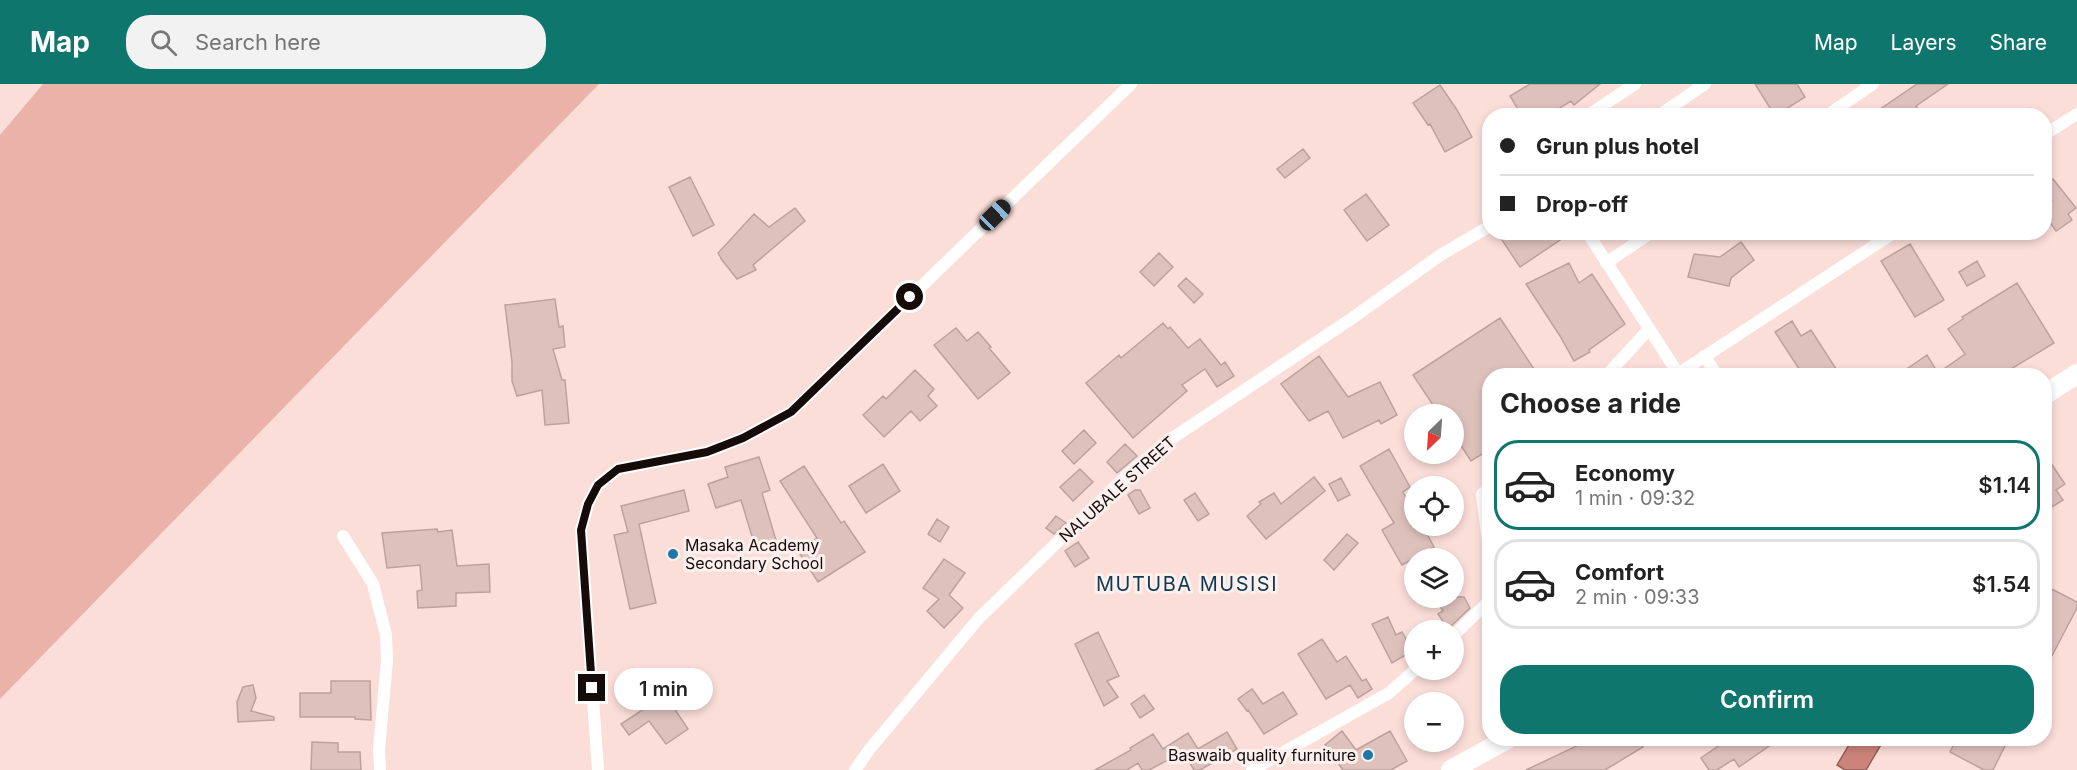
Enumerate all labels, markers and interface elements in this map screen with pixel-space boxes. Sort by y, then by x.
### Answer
search box [126,15,546,69]
text: Map [30,25,90,59]
icon: search [147,26,180,59]
text: Search here [195,29,321,55]
text: Map [1814,30,1858,55]
text: Layers [1891,30,1957,55]
text: Share [1990,30,2047,55]
text: Grun plus hotel [1536,133,1699,159]
text: Drop-off [1536,191,1628,217]
car [976,196,1014,234]
route start [896,283,923,310]
text: Choose a ride [1500,387,1681,420]
north arrow [1404,404,1464,464]
map controls [1404,404,1464,752]
street label: NALUBALE STREET [1055,432,1179,546]
icon: car [1503,458,1557,512]
text: Economy [1575,460,1675,486]
text: $1.14 [1978,472,2031,498]
button: locate [1404,476,1464,536]
text: 1 min · 09:32 [1575,486,1695,510]
place label: Masaka Academy Secondary School [685,535,823,573]
marker: Masaka Academy Secondary School [666,547,680,561]
button: layers [1404,548,1464,608]
icon: car [1503,557,1557,611]
text: Comfort [1575,559,1664,585]
text: $1.54 [1972,571,2031,597]
district label: MUTUBA MUSISI [1096,572,1278,596]
text: 2 min · 09:33 [1575,585,1700,609]
button: + [1404,620,1464,680]
button: Confirm [1500,665,2034,734]
callout: 1 min [613,667,712,709]
route end [578,674,605,701]
text: 1 min [639,677,688,701]
button: − [1404,692,1464,752]
place label: Baswaib quality furniture [1168,745,1356,765]
marker: Baswaib quality furniture [1361,748,1375,762]

